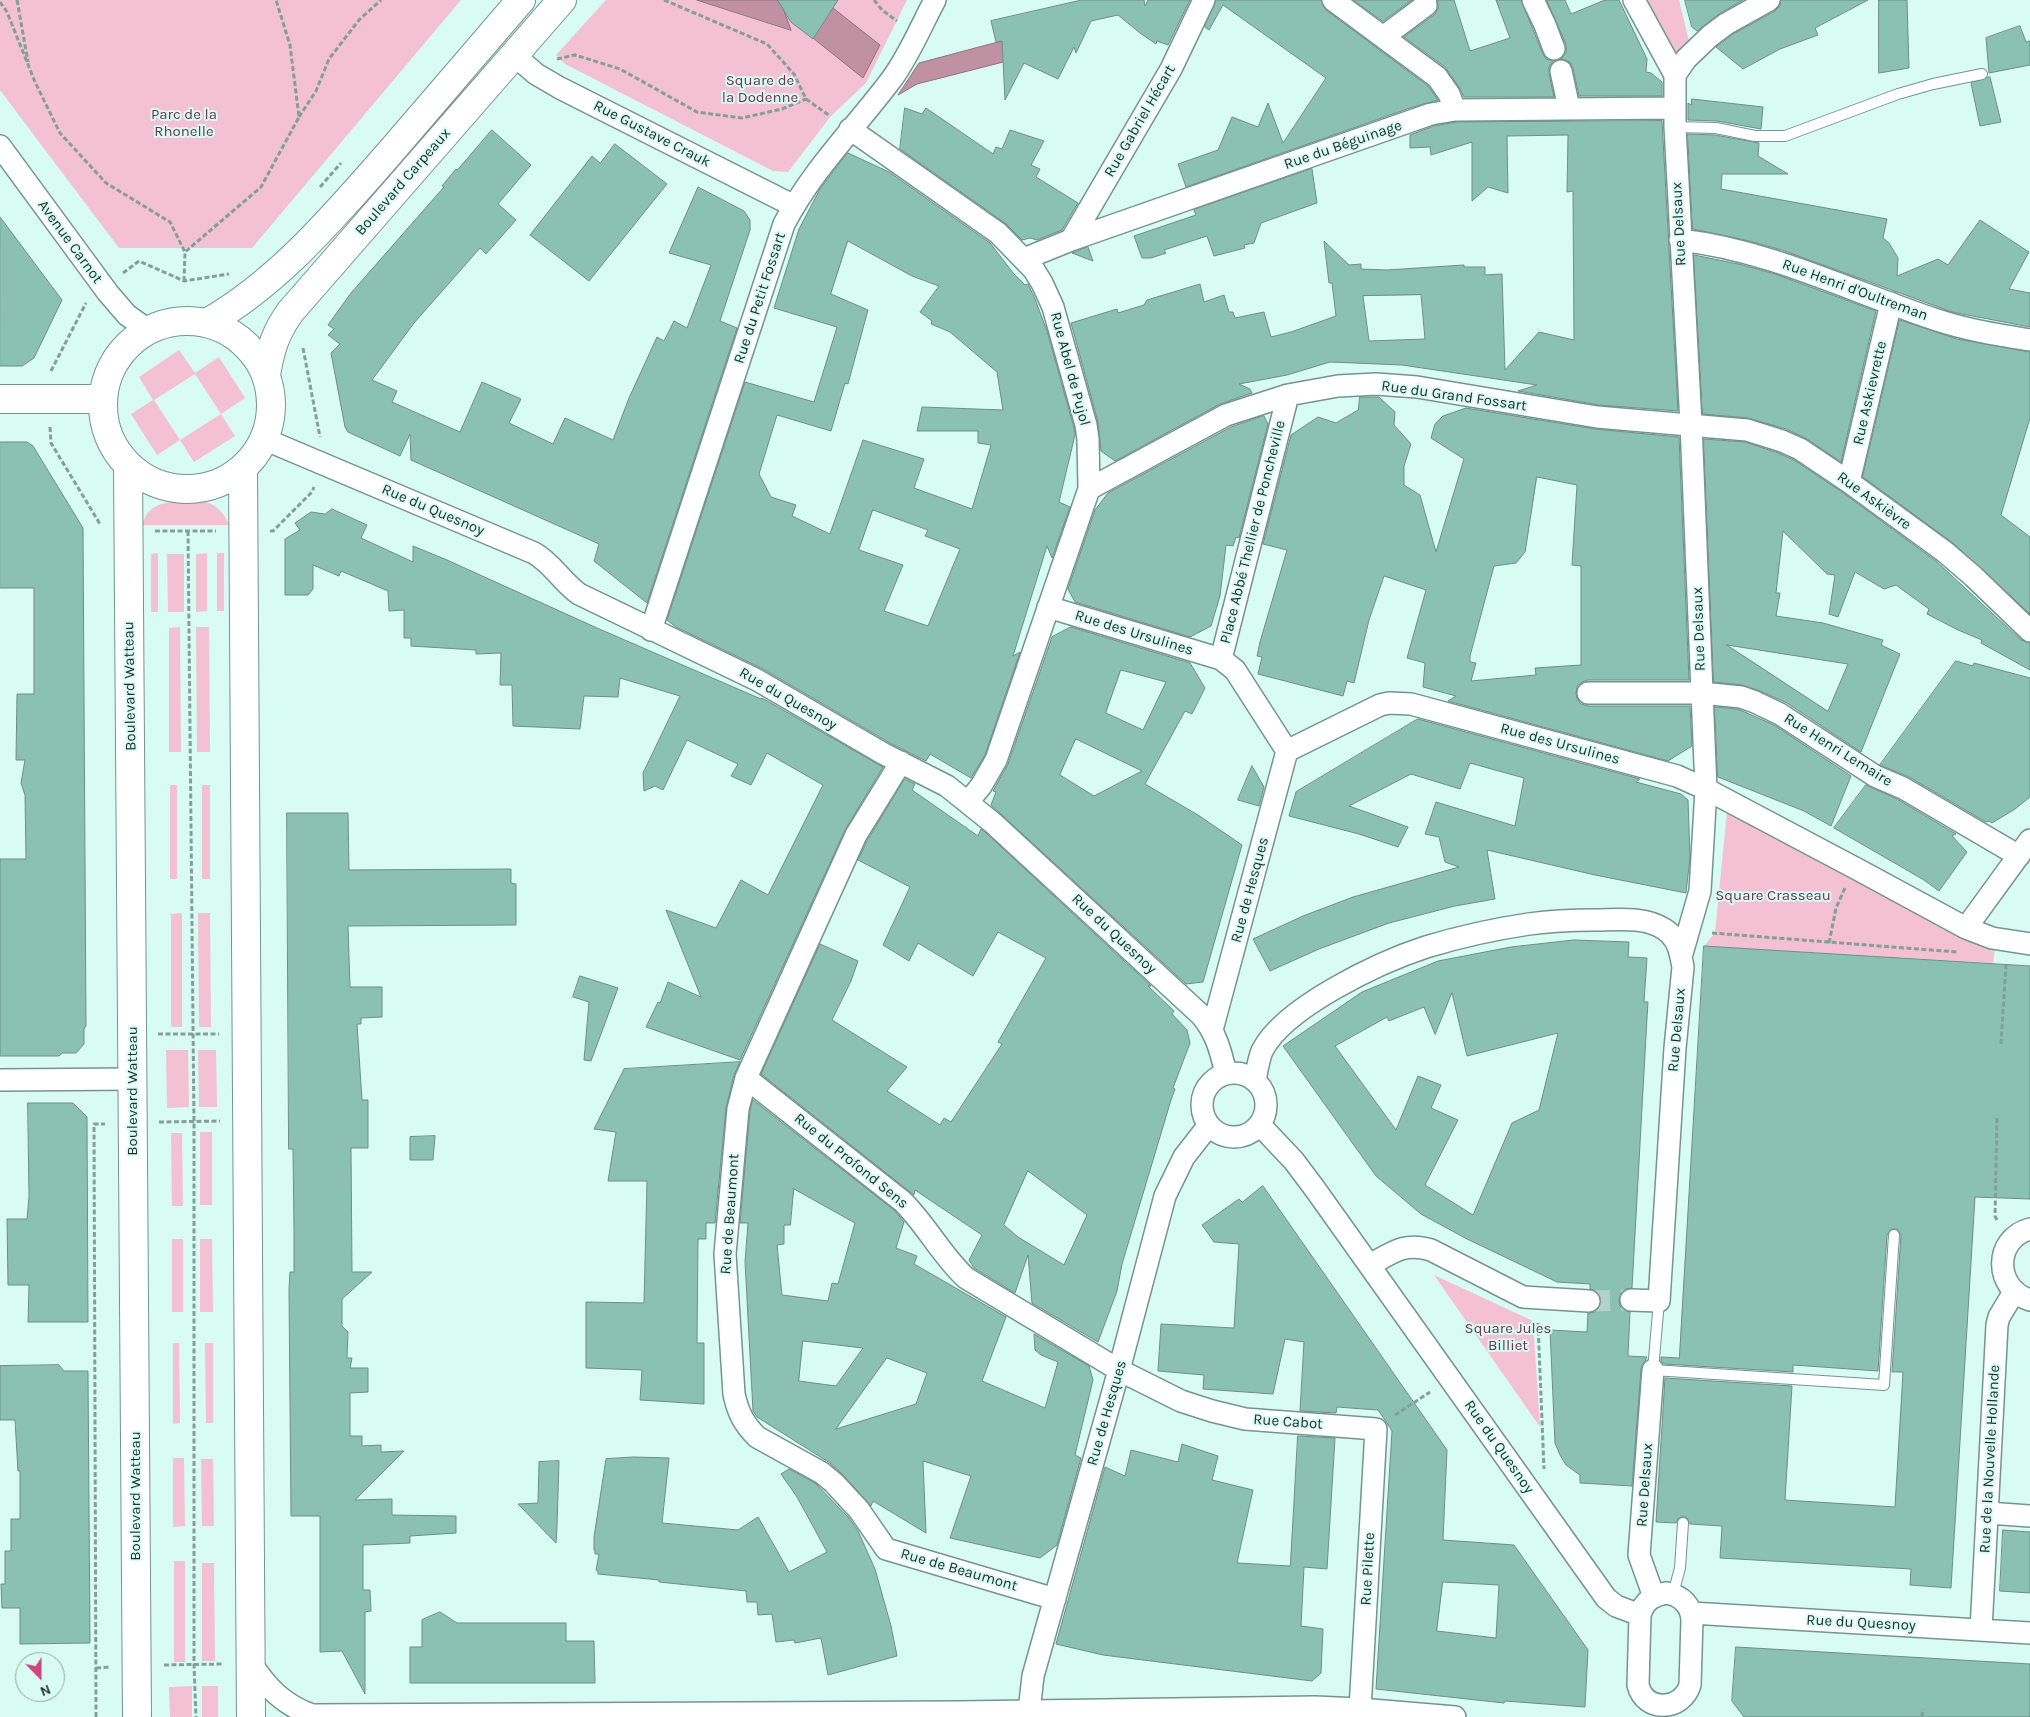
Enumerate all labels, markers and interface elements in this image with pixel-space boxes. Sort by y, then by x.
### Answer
street label: Rue Gabriel Hécart [1101,62,1179,180]
park label: Square de la Dodenne [722,72,798,107]
street label: Rue Gustave Crauk [590,97,714,171]
park label: Parc de la Rhonelle [151,106,217,141]
street label: Rue du Béguinage [1282,116,1404,174]
street label: Boulevard Carpeaux [351,125,455,239]
street label: Rue Delsaux [1668,181,1690,267]
street label: Avenue Carnot [34,197,106,287]
street label: Rue du Petit Fossart [730,230,790,366]
street label: Rue Henri d'Oultreman [1780,255,1930,325]
street label: Rue Abel de Pujol [1046,310,1094,428]
street label: Rue Askievrette [1849,339,1891,447]
street label: Rue du Grand Fossart [1380,377,1528,415]
street label: Place Abbé Thellier de Poncheville [1217,418,1289,646]
street label: Rue Askièvre [1833,468,1915,534]
street label: Rue du Quesnoy [379,480,487,540]
street label: Rue Delsaux [1689,587,1709,671]
street label: Rue des Ursulines [1073,606,1195,660]
street label: Boulevard Watteau [120,621,140,751]
street label: Rue du Quesnoy [736,664,840,734]
street label: Rue Henri Lemaire [1780,709,1896,791]
street label: Rue des Ursulines [1498,719,1622,769]
street label: Rue de Hesques [1227,835,1273,945]
park label: Square Crasseau [1715,887,1831,905]
street label: Rue du Quesnoy [1068,890,1160,978]
street label: Rue Delsaux [1664,987,1690,1073]
street label: Boulevard Watteau [124,1026,142,1156]
street label: Rue du Profond Sens [790,1109,912,1213]
street label: Rue de Beaumont [717,1153,743,1275]
park label: Square Jules Billiet [1465,1320,1551,1355]
street label: Rue de Hesques [1083,1358,1131,1468]
street label: Rue de la Nouvelle Hollande [1976,1364,2004,1554]
street label: Rue du Quesnoy [1460,1397,1538,1497]
street label: Rue Cabot [1253,1411,1323,1433]
street label: Boulevard Watteau [127,1431,145,1561]
street label: Rue Delsaux [1633,1442,1657,1528]
street label: Rue Pilette [1357,1532,1379,1606]
street label: Rue de Beaumont [898,1545,1020,1595]
street label: Rue du Quesnoy [1806,1611,1916,1635]
north arrow [15,1652,65,1702]
text: N [38,1681,53,1700]

